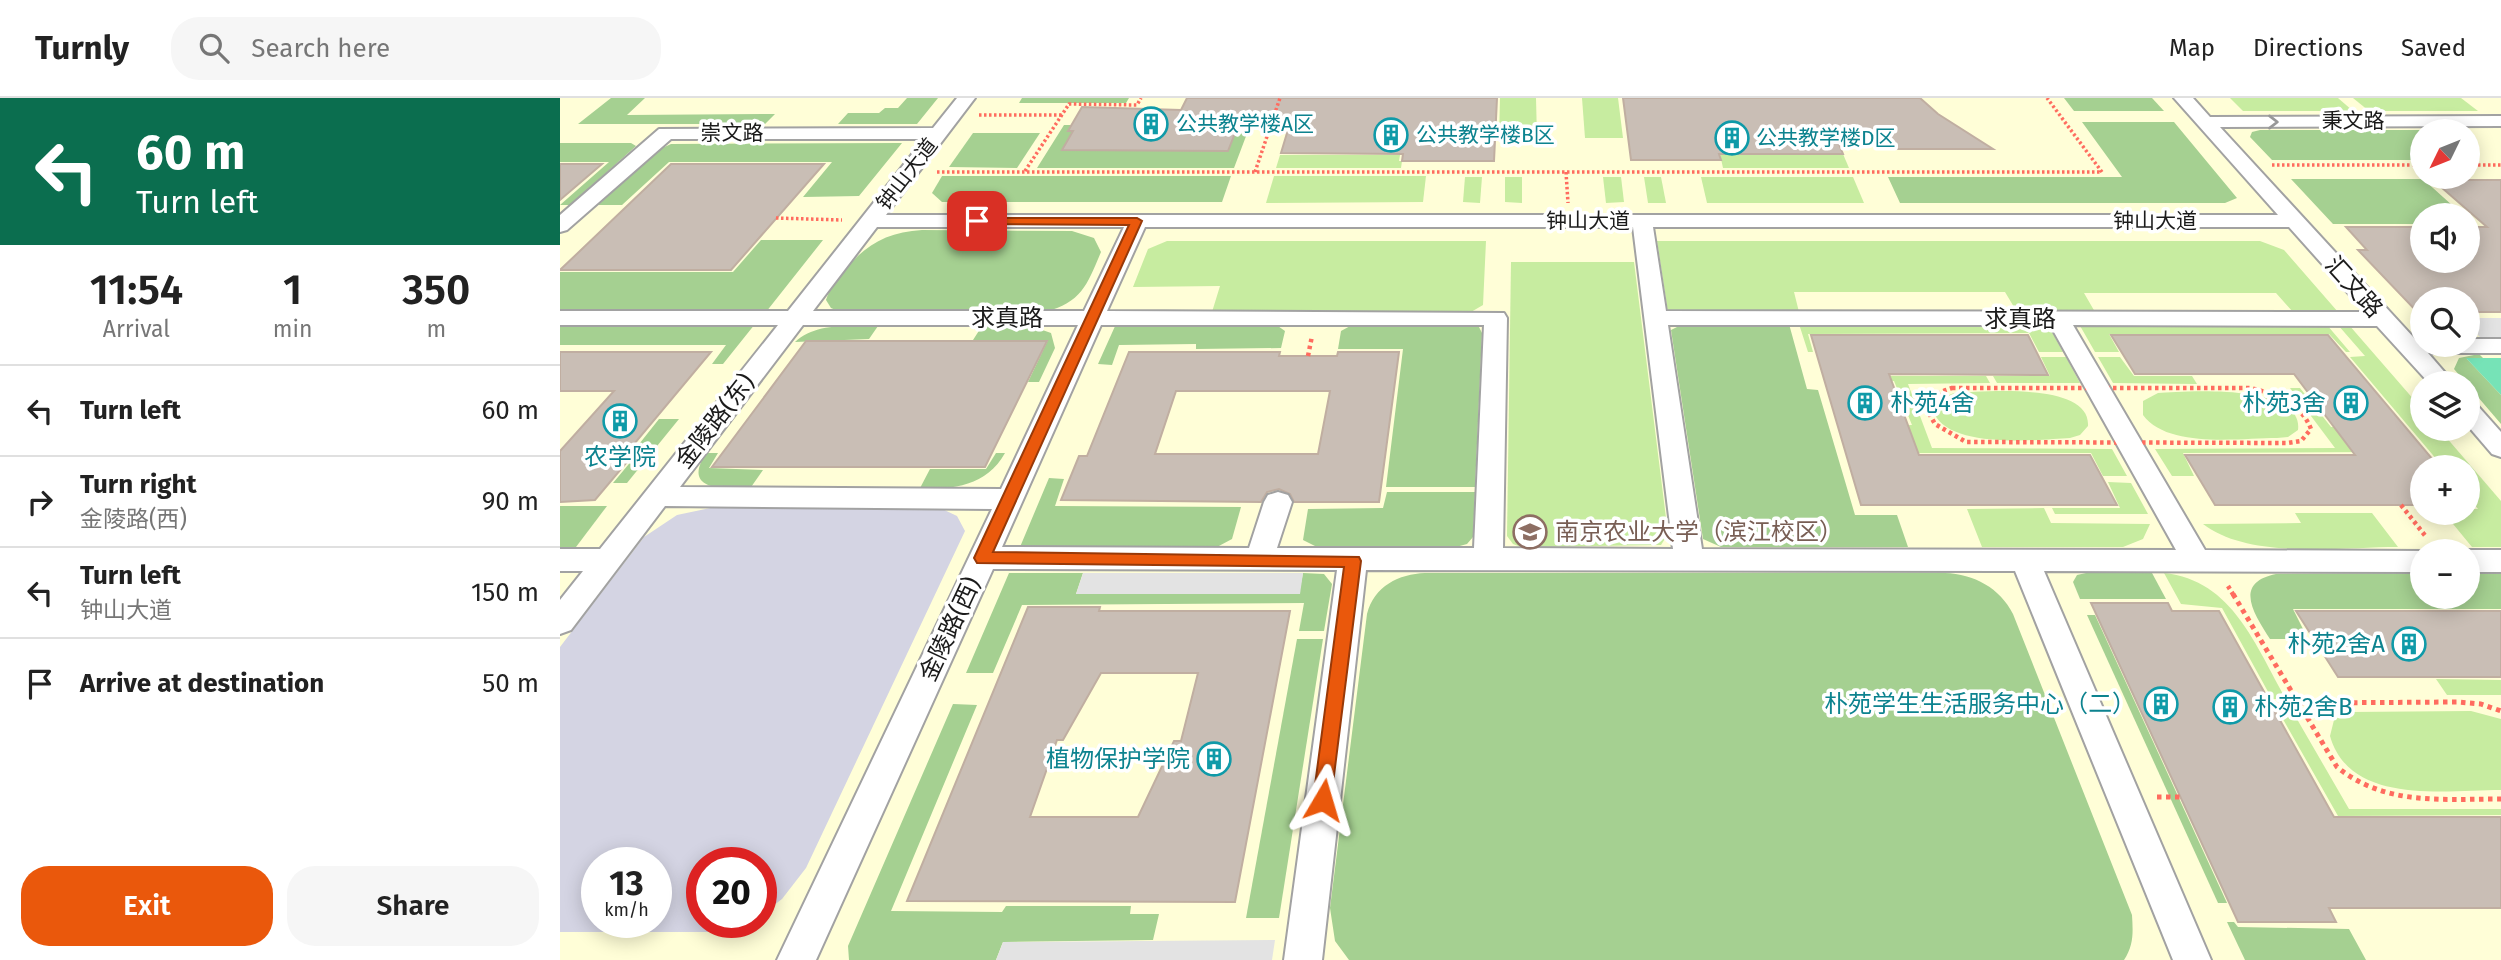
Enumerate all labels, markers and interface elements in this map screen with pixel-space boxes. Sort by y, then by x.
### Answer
search box [171,17,661,80]
text: Turnly [35,28,129,68]
icon: search [195,29,233,67]
text: Search here [251,33,390,64]
text: Map [2169,34,2215,62]
text: Directions [2253,34,2363,62]
text: Saved [2401,34,2466,62]
building icon: 公共教学楼A区 [1132,105,1170,143]
street label: 秉文路 [2322,108,2385,134]
place label: 公共教学楼A区 [1176,111,1314,137]
one-way arrow [2267,114,2278,129]
building icon: 公共教学楼B区 [1372,116,1410,154]
building icon: 公共教学楼D区 [1713,119,1751,157]
north arrow [2410,119,2480,189]
map controls [2410,119,2480,609]
street label: 崇文路 [701,120,764,146]
place label: 公共教学楼B区 [1416,122,1555,148]
text: 60 m [136,123,245,182]
place label: 公共教学楼D区 [1756,125,1896,151]
icon: left [21,126,112,217]
street label: 钟山大道 [871,133,943,215]
text: Turn left [136,183,258,221]
pin [947,191,1007,251]
icon: arrive [958,202,996,240]
button: sound [2410,203,2480,273]
street label: 钟山大道 [1546,208,1630,234]
street label: 钟山大道 [2113,208,2197,234]
street label: 汇文路 [2320,251,2388,323]
text: 11:54 [90,265,183,315]
text: 1 [283,265,302,315]
text: 350 [402,265,470,315]
button: search [2410,287,2480,357]
street label: 求真路 [971,304,1043,332]
street label: 求真路 [1984,305,2056,333]
text: Arrival [103,315,170,343]
text: min [273,315,313,343]
text: m [426,315,446,343]
street label: 金陵路(东) [670,368,760,474]
button: layers [2410,371,2480,441]
building icon: 朴苑4舍 [1846,384,1884,422]
building icon: 朴苑3舍 [2332,384,2370,422]
place label: 朴苑4舍 [1890,389,1975,417]
place label: 朴苑3舍 [2242,389,2326,417]
icon: left [21,392,59,430]
text: Turn left [80,395,181,426]
text: 60 m [481,395,539,426]
building icon: 农学院 [601,402,639,440]
place label: 农学院 [584,443,656,471]
button: + [2410,455,2480,525]
text: Turn right [80,469,197,500]
icon: right [21,483,59,521]
text: 90 m [482,486,539,517]
text: 金陵路(西) [80,505,187,533]
school or university icon: 南京农业大学（滨江校区） [1511,513,1549,551]
place label: 南京农业大学（滨江校区） [1555,518,1843,546]
button: − [2410,539,2480,609]
text: Turn left [80,560,181,591]
street label: 金陵路(西) [914,573,986,685]
icon: left [21,574,59,612]
text: 150 m [471,577,539,608]
text: 钟山大道 [80,596,172,624]
building icon: 朴苑2舍A [2390,625,2428,663]
place label: 朴苑2舍A [2287,630,2385,658]
icon: arrive [21,665,59,703]
text: Arrive at destination [80,668,324,699]
text: 50 m [482,668,539,699]
building icon: 朴苑学生生活服务中心（二） [2142,685,2180,723]
building icon: 朴苑2舍B [2211,688,2249,726]
place label: 朴苑学生生活服务中心（二） [1824,690,2136,718]
place label: 朴苑2舍B [2254,693,2352,721]
building icon: 植物保护学院 [1195,740,1233,778]
place label: 植物保护学院 [1046,745,1190,773]
position arrow [1286,763,1360,837]
speed limit sign: 20 [686,847,777,938]
text: 13 [609,862,644,904]
button: Exit [21,866,273,946]
button: Share [287,866,539,946]
text: km/h [604,899,649,921]

